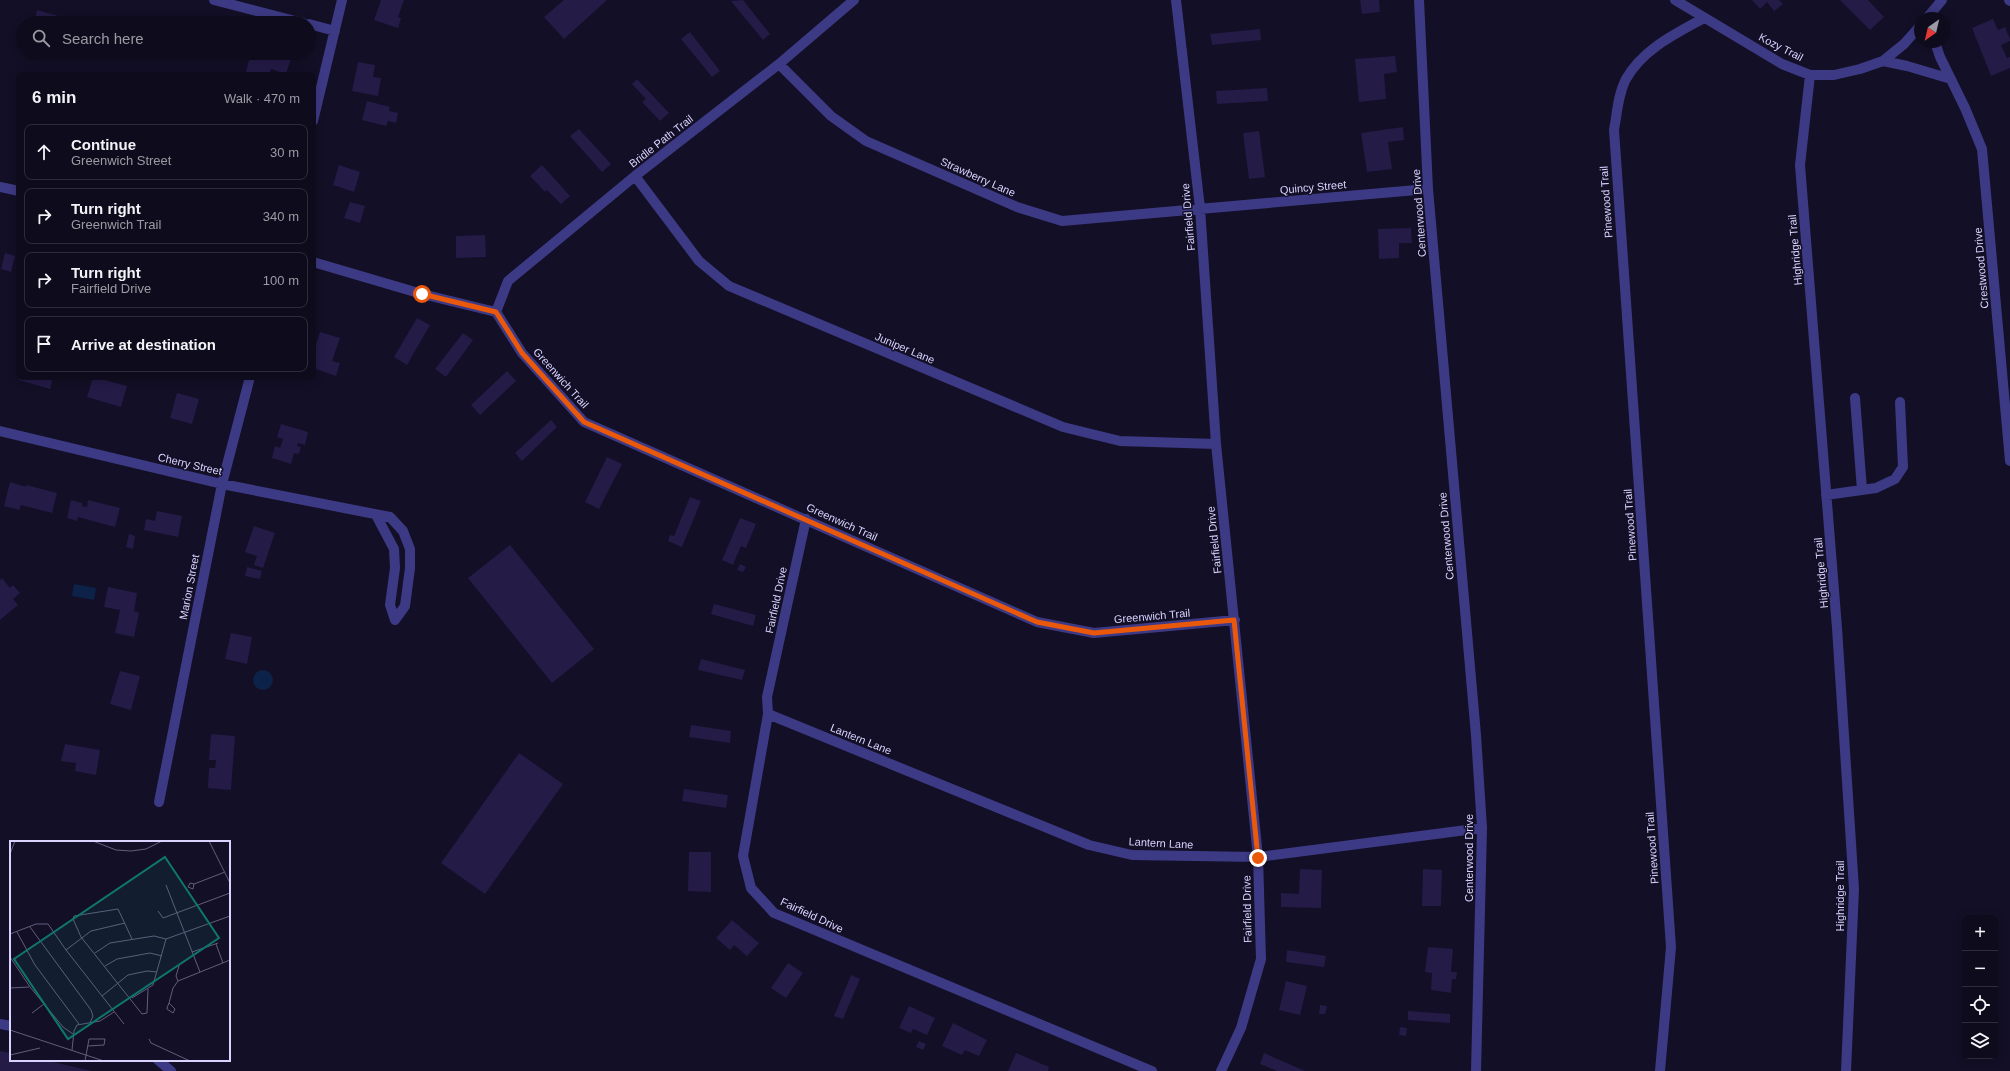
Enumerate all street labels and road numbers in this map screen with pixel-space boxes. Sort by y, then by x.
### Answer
street label: Kozy Trail [1757,31,1805,63]
street label: Bridle Path Trail [627,112,695,170]
street label: Strawberry Lane [939,155,1017,199]
street label: Pinewood Trail [1597,166,1615,238]
street label: Centerwood Drive [1410,169,1428,257]
street label: Quincy Street [1279,178,1347,196]
street label: Fairfield Drive [1179,183,1197,251]
street label: Highridge Trail [1786,214,1804,286]
street label: Crestwood Drive [1971,227,1991,309]
street label: Juniper Lane [873,330,937,366]
street label: Greenwich Trail [531,346,591,410]
street label: Cherry Street [157,451,223,477]
street label: Pinewood Trail [1621,489,1639,561]
street label: Centerwood Drive [1436,492,1456,580]
street label: Greenwich Trail [805,501,879,543]
street label: Fairfield Drive [1204,506,1224,574]
street label: Highridge Trail [1812,537,1830,609]
street label: Marion Street [177,553,201,621]
street label: Fairfield Drive [763,566,789,634]
street label: Greenwich Trail [1113,607,1191,625]
street label: Lantern Lane [829,721,893,757]
street label: Pinewood Trail [1643,812,1661,884]
street label: Centerwood Drive [1463,814,1475,902]
street label: Lantern Lane [1128,835,1194,851]
street label: Highridge Trail [1834,861,1846,931]
street label: Fairfield Drive [1240,875,1254,943]
street label: Fairfield Drive [779,895,845,935]

